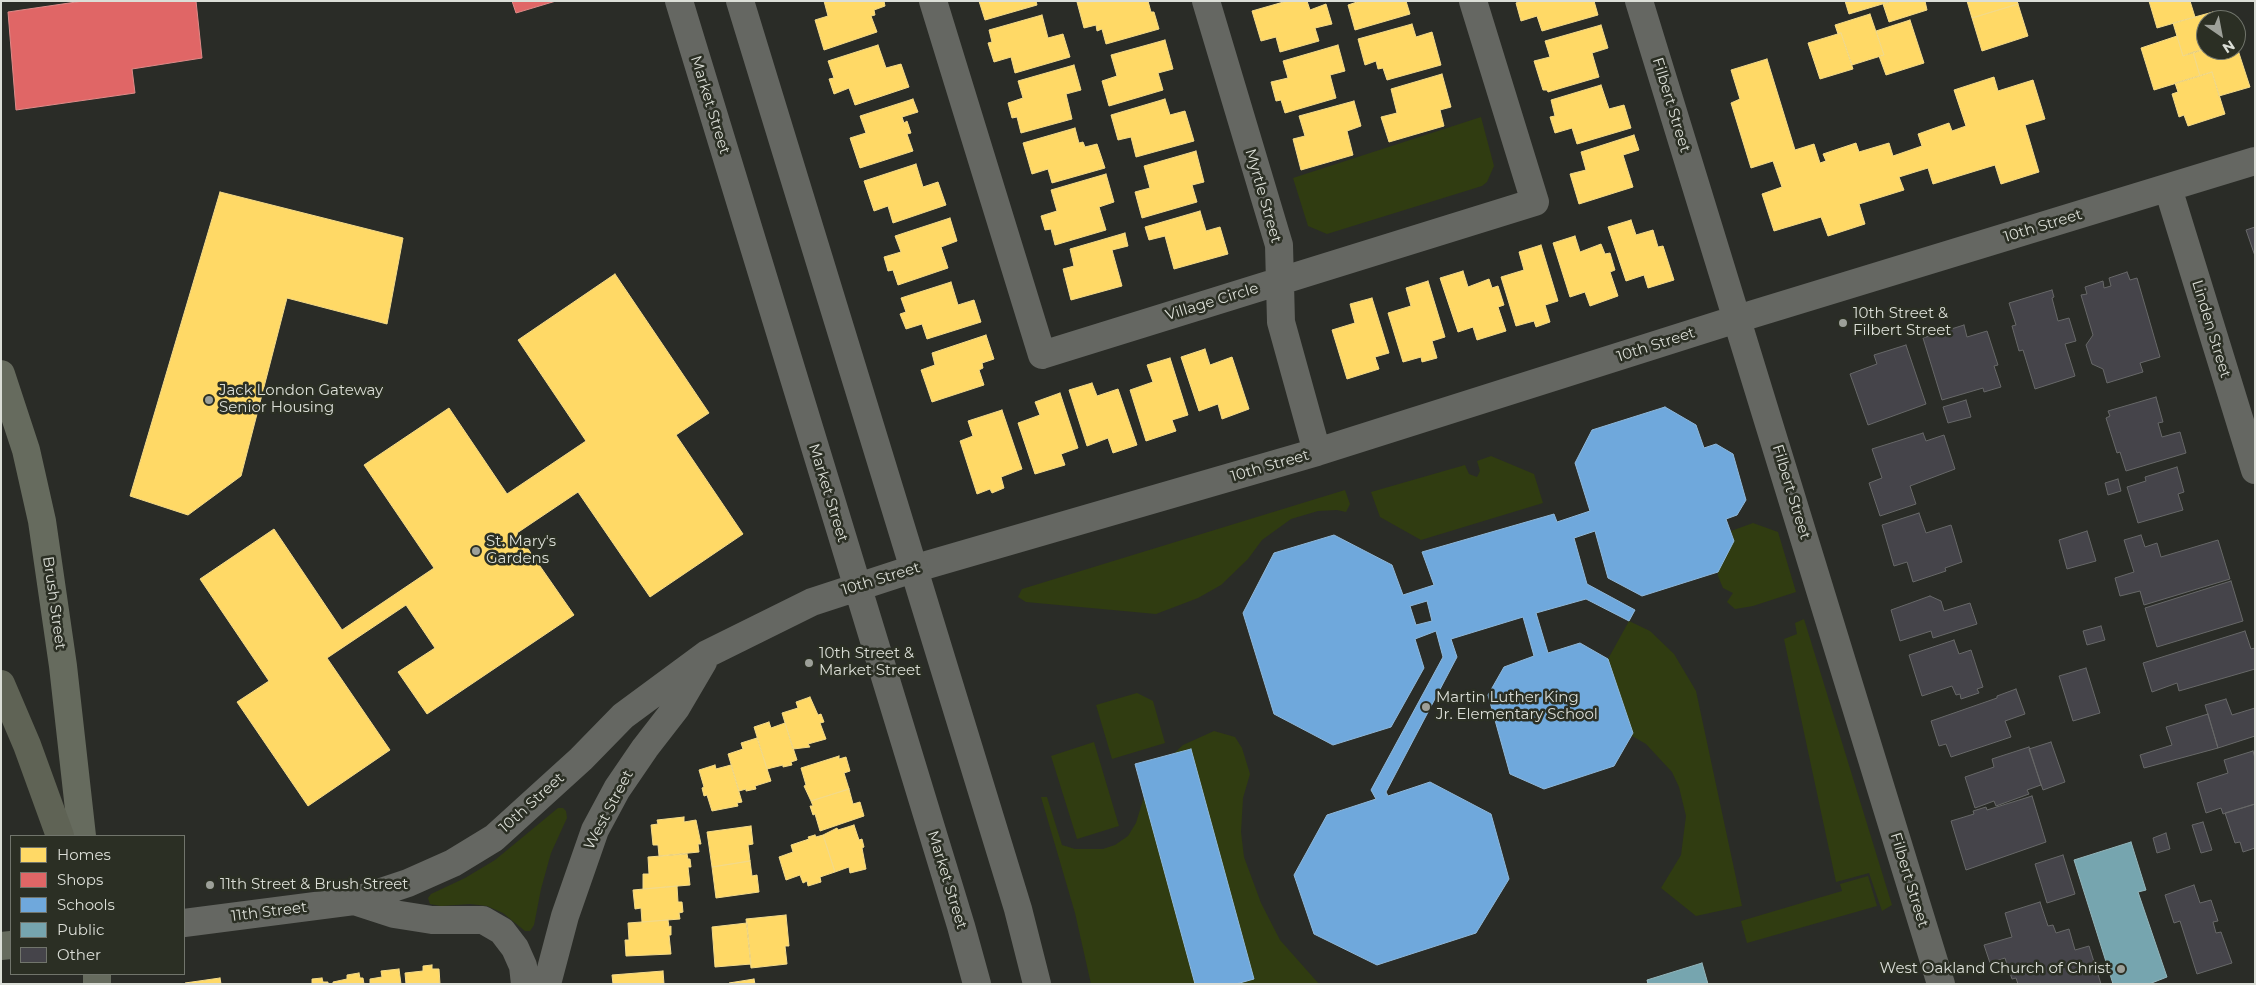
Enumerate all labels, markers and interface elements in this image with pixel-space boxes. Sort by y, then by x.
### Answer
north arrow [2196,10,2246,60]
text: N [2219,36,2238,57]
street label: Market Street [686,54,734,156]
street label: Filbert Street [1648,55,1694,155]
street label: Myrtle Street [1241,147,1285,245]
street label: 10th Street [2002,206,2084,246]
street label: Linden Street [2188,278,2234,380]
street label: Village Circle [1163,279,1261,325]
place label: 10th Street & Filbert Street [1853,305,1951,340]
marker: 10th Street & Filbert Street [1837,317,1849,329]
street label: 10th Street [1615,324,1697,366]
place label: Jack London Gateway Senior Housing [219,382,383,417]
marker: Jack London Gateway Senior Housing [203,394,215,406]
street label: Market Street [804,442,852,544]
street label: Filbert Street [1768,442,1814,542]
street label: 10th Street [1229,446,1311,486]
place label: St. Mary's Gardens [486,533,556,568]
marker: St. Mary's Gardens [470,545,482,557]
street label: Brush Street [39,555,69,651]
street label: 10th Street [840,559,922,599]
place label: 10th Street & Market Street [819,645,921,680]
marker: 10th Street & Market Street [803,657,815,669]
place label: Martin Luther King Jr. Elementary School [1436,689,1598,724]
marker: Martin Luther King Jr. Elementary School [1420,701,1432,713]
street label: West Street [580,767,638,853]
street label: 10th Street [496,769,568,837]
street label: Market Street [923,829,971,931]
street label: Filbert Street [1886,830,1932,930]
legend [10,835,185,975]
text: Homes [57,845,111,864]
text: Shops [57,870,103,889]
place label: 11th Street & Brush Street [220,876,408,894]
marker: 11th Street & Brush Street [204,879,216,891]
text: Schools [57,895,115,914]
street label: 11th Street [230,898,308,926]
text: Public [57,920,105,939]
text: Other [57,945,101,964]
place label: West Oakland Church of Christ [1880,960,2111,978]
marker: West Oakland Church of Christ [2115,963,2127,975]

